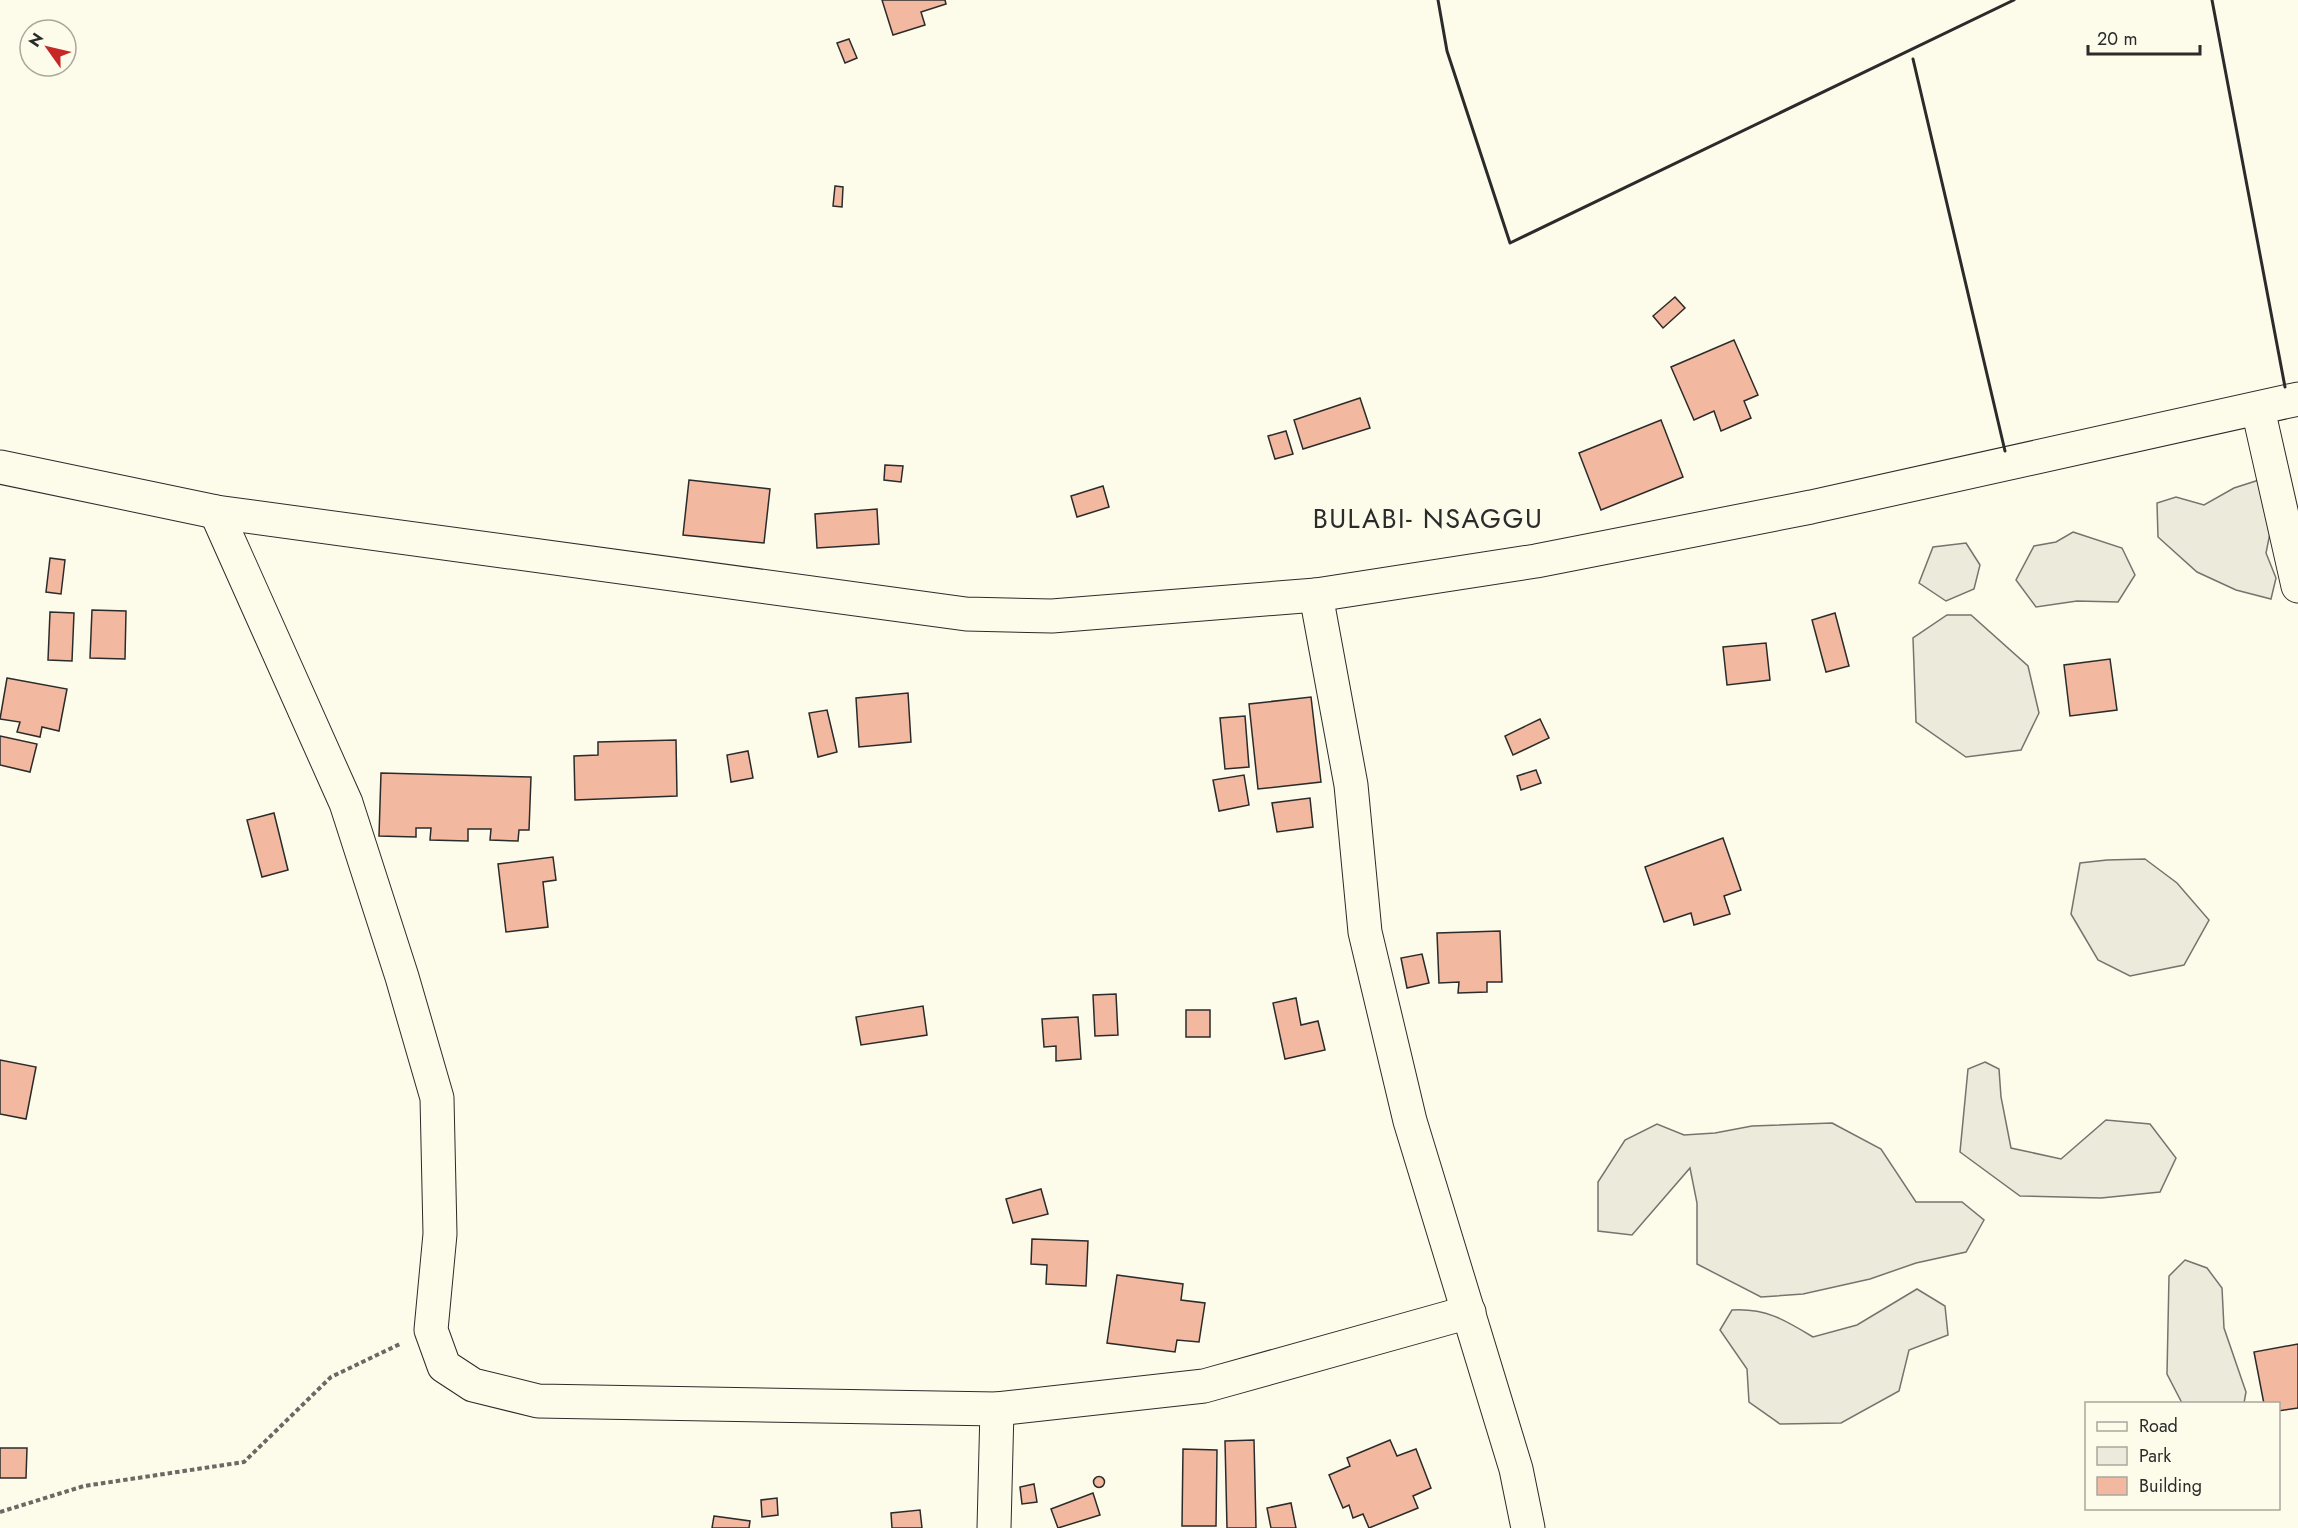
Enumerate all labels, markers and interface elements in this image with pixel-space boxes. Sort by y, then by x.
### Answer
north arrow [18,18,78,78]
scale bar [2088,18,2200,56]
text: 20 m [2097,26,2137,52]
text: N [23,28,49,52]
district label: BULABI- NSAGGU [1313,499,1543,538]
legend [2085,1402,2280,1510]
text: Road [2139,1413,2178,1439]
text: Park [2139,1443,2171,1469]
text: Building [2139,1473,2202,1499]

